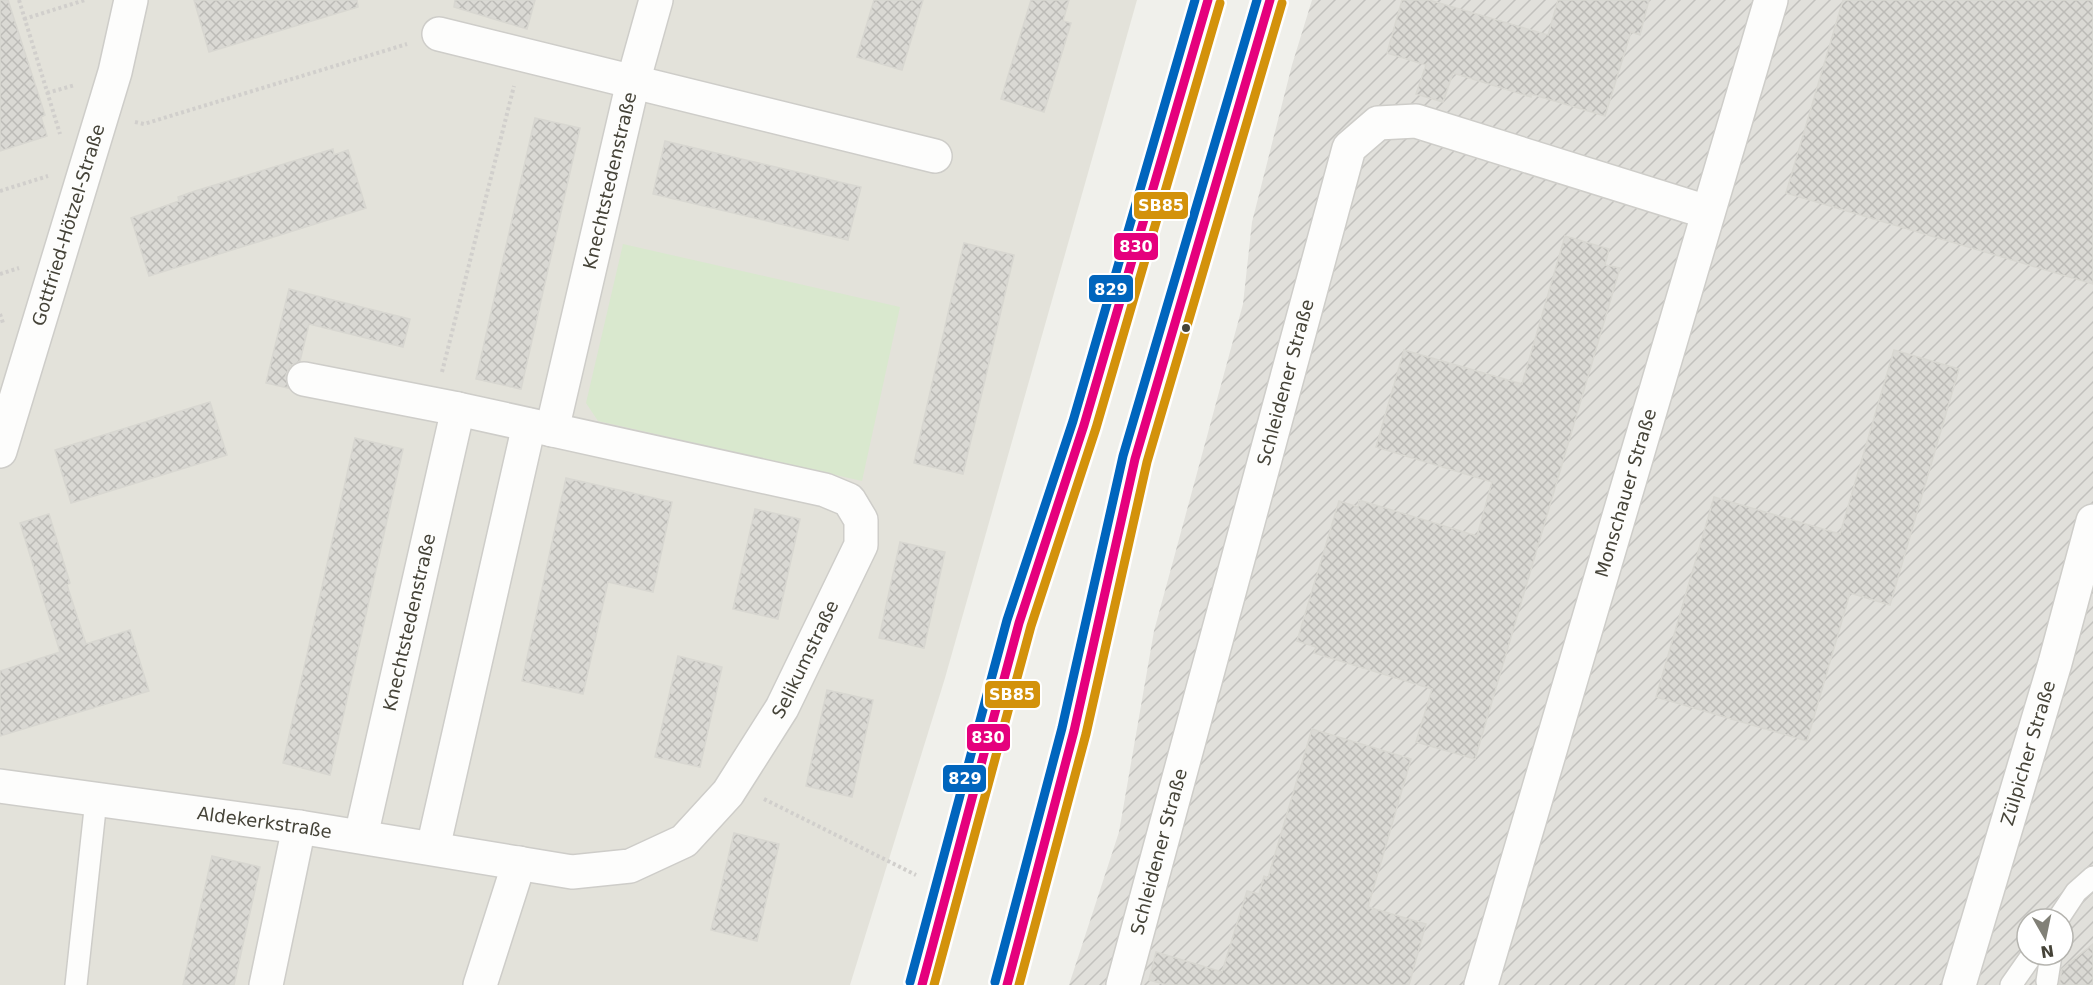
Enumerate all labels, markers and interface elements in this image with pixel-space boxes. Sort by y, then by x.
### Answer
street label: Knechtstedenstraße [579,90,640,271]
street label: Gottfried-Hötzel-Straße [28,122,109,329]
line badge: SB85 [1133,191,1189,220]
text: SB85 [1138,196,1184,215]
line badge: 830 [1113,232,1159,261]
text: 830 [1119,237,1153,256]
line badge: 829 [1088,274,1134,303]
text: 829 [1094,280,1128,299]
street label: Schleidener Straße [1253,297,1318,468]
unlabelled marker [1180,322,1192,334]
street label: Monschauer Straße [1591,406,1660,580]
street label: Knechtstedenstraße [379,532,439,713]
street label: Selikumstraße [767,597,843,722]
street label: Zülpicher Straße [1996,678,2059,828]
line badge: SB85 [984,680,1041,709]
text: SB85 [989,685,1035,704]
line badge: 830 [966,723,1011,752]
text: 830 [971,728,1005,747]
line badge: 829 [942,764,987,793]
street label: Schleidener Straße [1126,766,1191,937]
text: 829 [948,769,982,788]
street label: Aldekerkstraße [196,802,333,842]
north arrow [2015,907,2075,967]
text: N [2039,941,2055,962]

